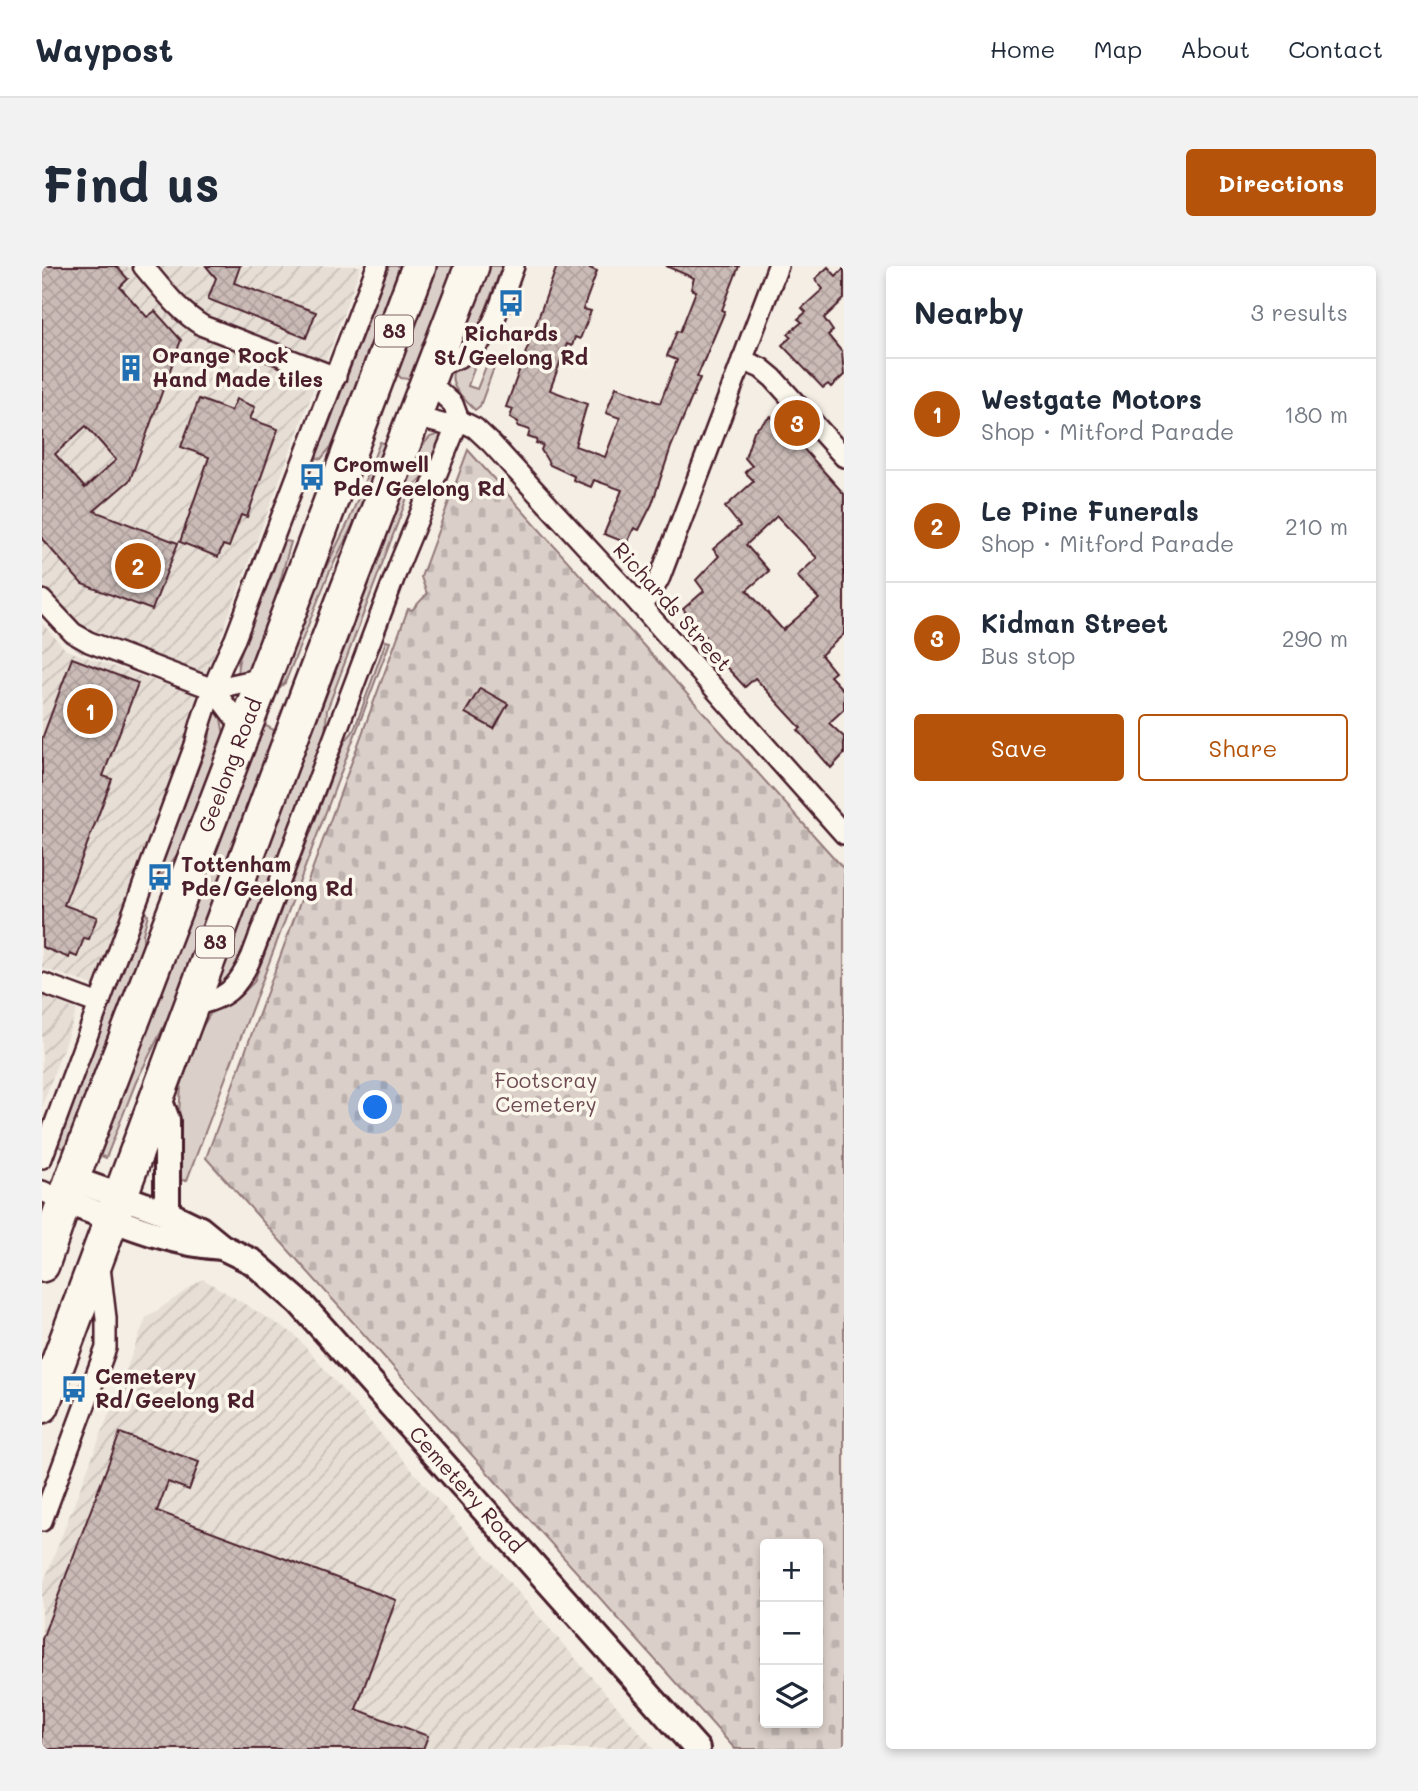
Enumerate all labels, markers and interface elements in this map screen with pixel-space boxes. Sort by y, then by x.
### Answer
text: Waypost [35,27,173,70]
text: Home [990,33,1055,64]
text: Map [1093,33,1142,64]
text: About [1180,33,1250,64]
text: Contact [1288,33,1383,64]
button: Directions [1186,149,1376,216]
text: Find us [42,151,220,214]
bus stop icon: Richards St/Geelong Rd [496,288,526,318]
text: Nearby [914,292,1024,332]
text: 3 results [1251,297,1348,327]
road number: 83 [375,316,413,346]
place label: Richards St/Geelong Rd [434,319,588,370]
place label: Orange Rock Hand Made tiles [152,341,323,392]
building icon: Orange Rock Hand Made tiles [116,353,146,383]
text: Westgate Motors [981,382,1202,416]
pin: 3 [774,397,820,449]
text: 1 [932,399,942,429]
text: 180 m [1284,399,1348,429]
text: Shop · Mitford Parade [981,416,1234,446]
place label: Cromwell Pde/Geelong Rd [333,450,505,501]
bus stop icon: Cromwell Pde/Geelong Rd [297,462,327,492]
text: Le Pine Funerals [981,494,1199,528]
text: 2 [931,511,943,541]
text: 210 m [1285,511,1348,541]
text: Shop · Mitford Parade [981,528,1234,558]
street label: Richards Street [608,536,738,676]
pin: 2 [115,540,161,592]
text: Kidman Street [981,606,1168,640]
text: 3 [930,623,944,653]
text: 290 m [1282,623,1348,653]
text: Bus stop [981,640,1076,670]
pin: 1 [67,685,113,737]
street label: Geelong Road [191,694,267,836]
button: Save [914,714,1124,781]
button: Share [1138,714,1348,781]
place label: Tottenham Pde/Geelong Rd [181,850,353,901]
bus stop icon: Tottenham Pde/Geelong Rd [145,862,175,892]
road number: 83 [196,926,234,958]
park label: Footscray Cemetery [494,1066,598,1117]
your location [358,1090,392,1124]
place label: Cemetery Rd/Geelong Rd [95,1362,255,1413]
bus stop icon: Cemetery Rd/Geelong Rd [59,1374,89,1404]
street label: Cemetery Road [404,1420,531,1558]
map controls [760,1539,823,1728]
button: + [760,1539,823,1602]
button: − [760,1602,823,1665]
button: layers [760,1665,823,1728]

